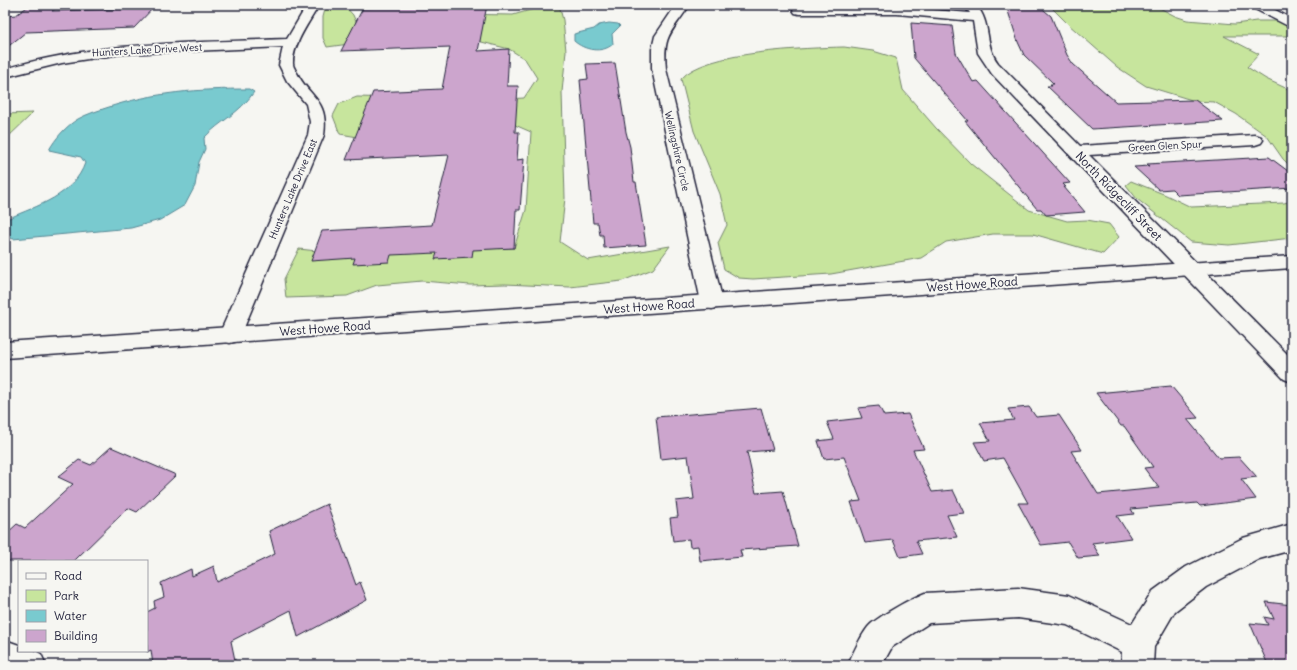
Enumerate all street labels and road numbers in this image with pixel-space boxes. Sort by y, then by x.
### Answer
street label: Hunters Lake Drive West [92,41,203,59]
street label: Wellingshire Circle [661,110,693,192]
street label: Hunters Lake Drive East [266,136,320,241]
street label: Green Glen Spur [1128,138,1202,154]
street label: North Ridgecliff Street [1072,148,1166,244]
street label: West Howe Road [926,273,1018,295]
street label: West Howe Road [603,295,695,317]
street label: West Howe Road [279,317,371,339]

